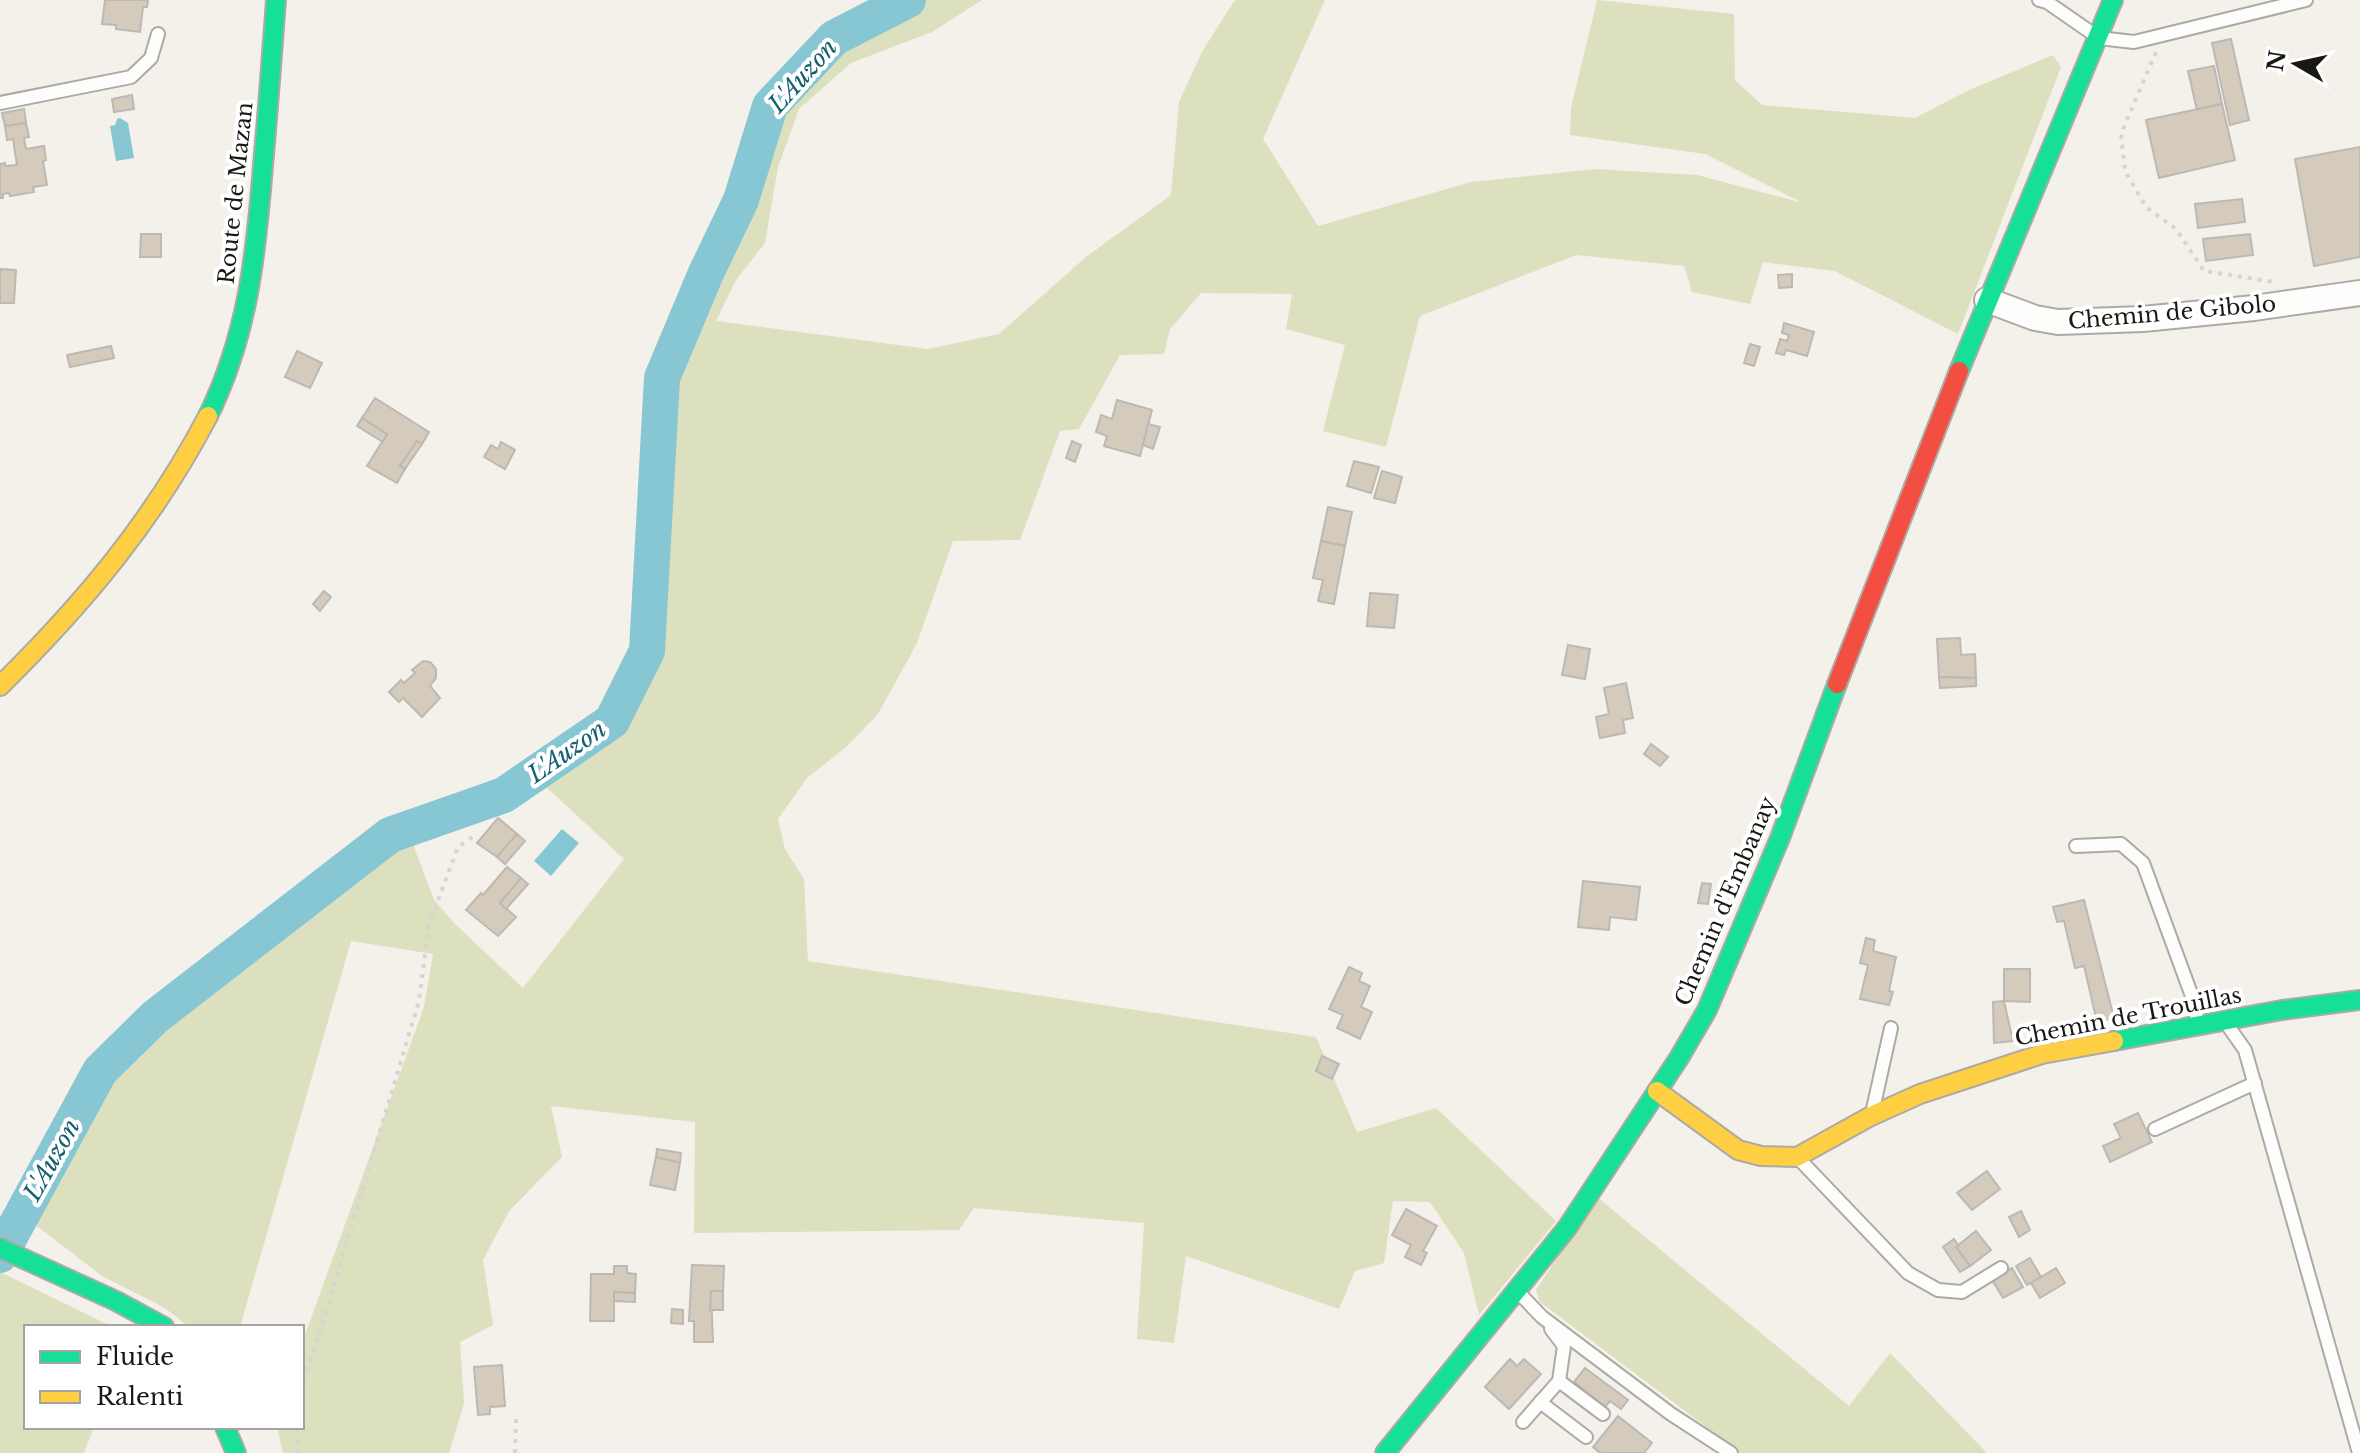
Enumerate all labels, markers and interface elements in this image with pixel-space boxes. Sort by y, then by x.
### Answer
north arrow [2256,24,2336,104]
water label: L'Auzon [761,33,843,119]
text: N [2262,48,2292,73]
street label: Route de Mazan [213,101,258,285]
street label: Chemin de Gibolo [2067,290,2277,335]
water label: L'Auzon [521,714,611,790]
street label: Chemin d'Embanay [1669,793,1782,1010]
street label: Chemin de Trouillas [2012,981,2244,1052]
water label: L'Auzon [17,1114,86,1207]
legend [24,1325,304,1429]
text: Fluide [96,1342,174,1371]
text: Ralenti [96,1382,184,1411]

